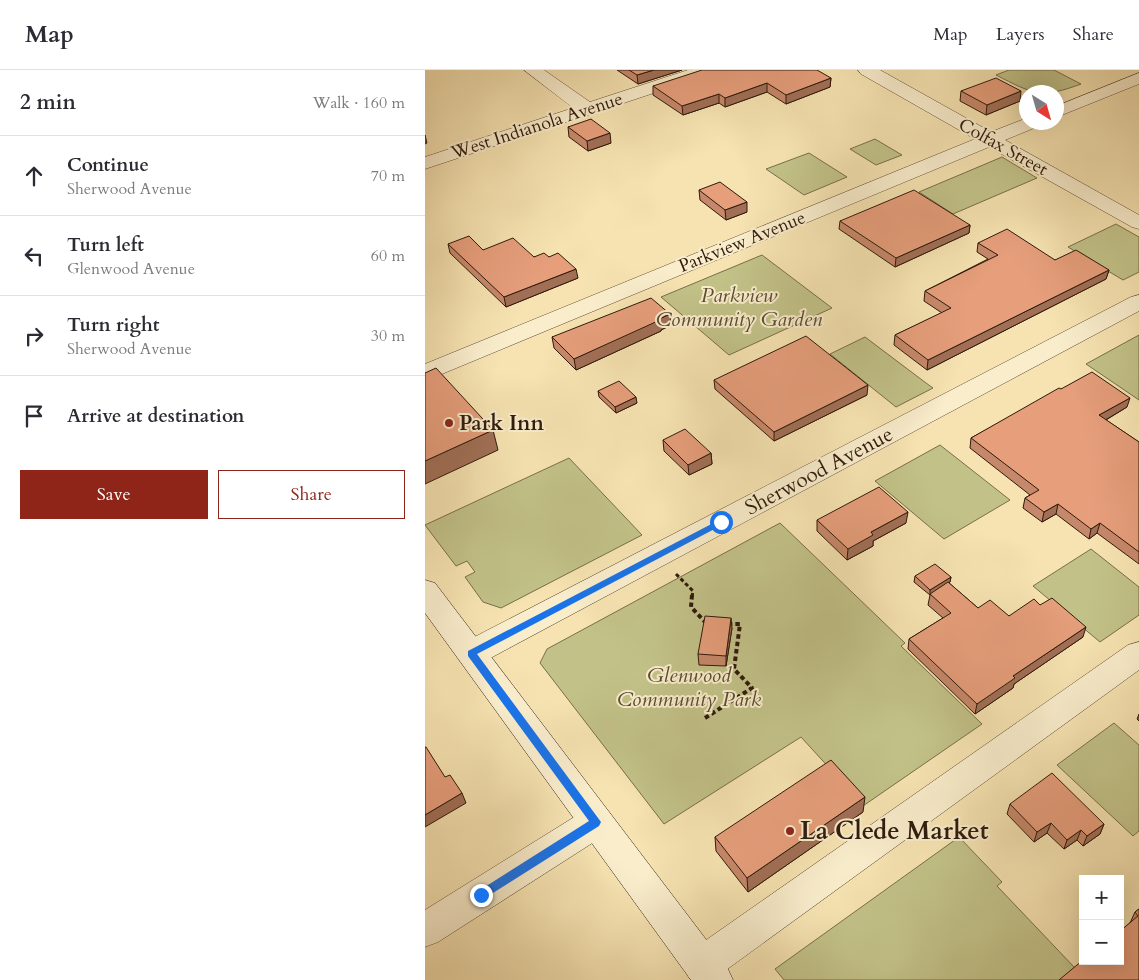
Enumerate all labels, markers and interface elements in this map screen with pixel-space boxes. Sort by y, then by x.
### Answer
text: Map [25,18,74,51]
text: Map [933,22,968,47]
text: Layers [996,22,1045,47]
text: Share [1073,22,1114,47]
north arrow [1019,85,1064,130]
street label: West Indianola Avenue [447,86,626,166]
text: 2 min [20,88,76,117]
text: Walk · 160 m [313,92,405,114]
street label: Colfax Street [954,112,1052,182]
text: Continue [67,152,149,178]
icon: ahead [20,162,48,190]
text: 70 m [371,165,405,187]
text: Sherwood Avenue [67,178,192,200]
street label: Parkview Avenue [675,205,809,279]
text: Turn left [67,232,144,258]
icon: left [20,242,48,270]
text: 60 m [371,245,405,267]
text: Glenwood Avenue [67,258,195,280]
park label: Parkview Community Garden [656,281,823,334]
text: Turn right [67,312,159,338]
icon: right [20,322,48,350]
text: 30 m [371,325,405,347]
text: Sherwood Avenue [67,338,192,360]
icon: arrive [20,402,48,430]
text: Arrive at destination [67,403,244,429]
place label: Park Inn [459,409,544,438]
marker: Park Inn [443,417,455,429]
street label: Sherwood Avenue [740,420,898,522]
button: Save [20,470,208,519]
button: Share [218,470,405,519]
route start [710,511,733,534]
park label: Glenwood Community Park [617,661,762,714]
place label: La Clede Market [800,814,989,848]
marker: La Clede Market [784,825,796,837]
map controls [1079,875,1124,965]
button: + [1079,875,1124,920]
route end [470,884,493,907]
button: − [1079,920,1124,965]

